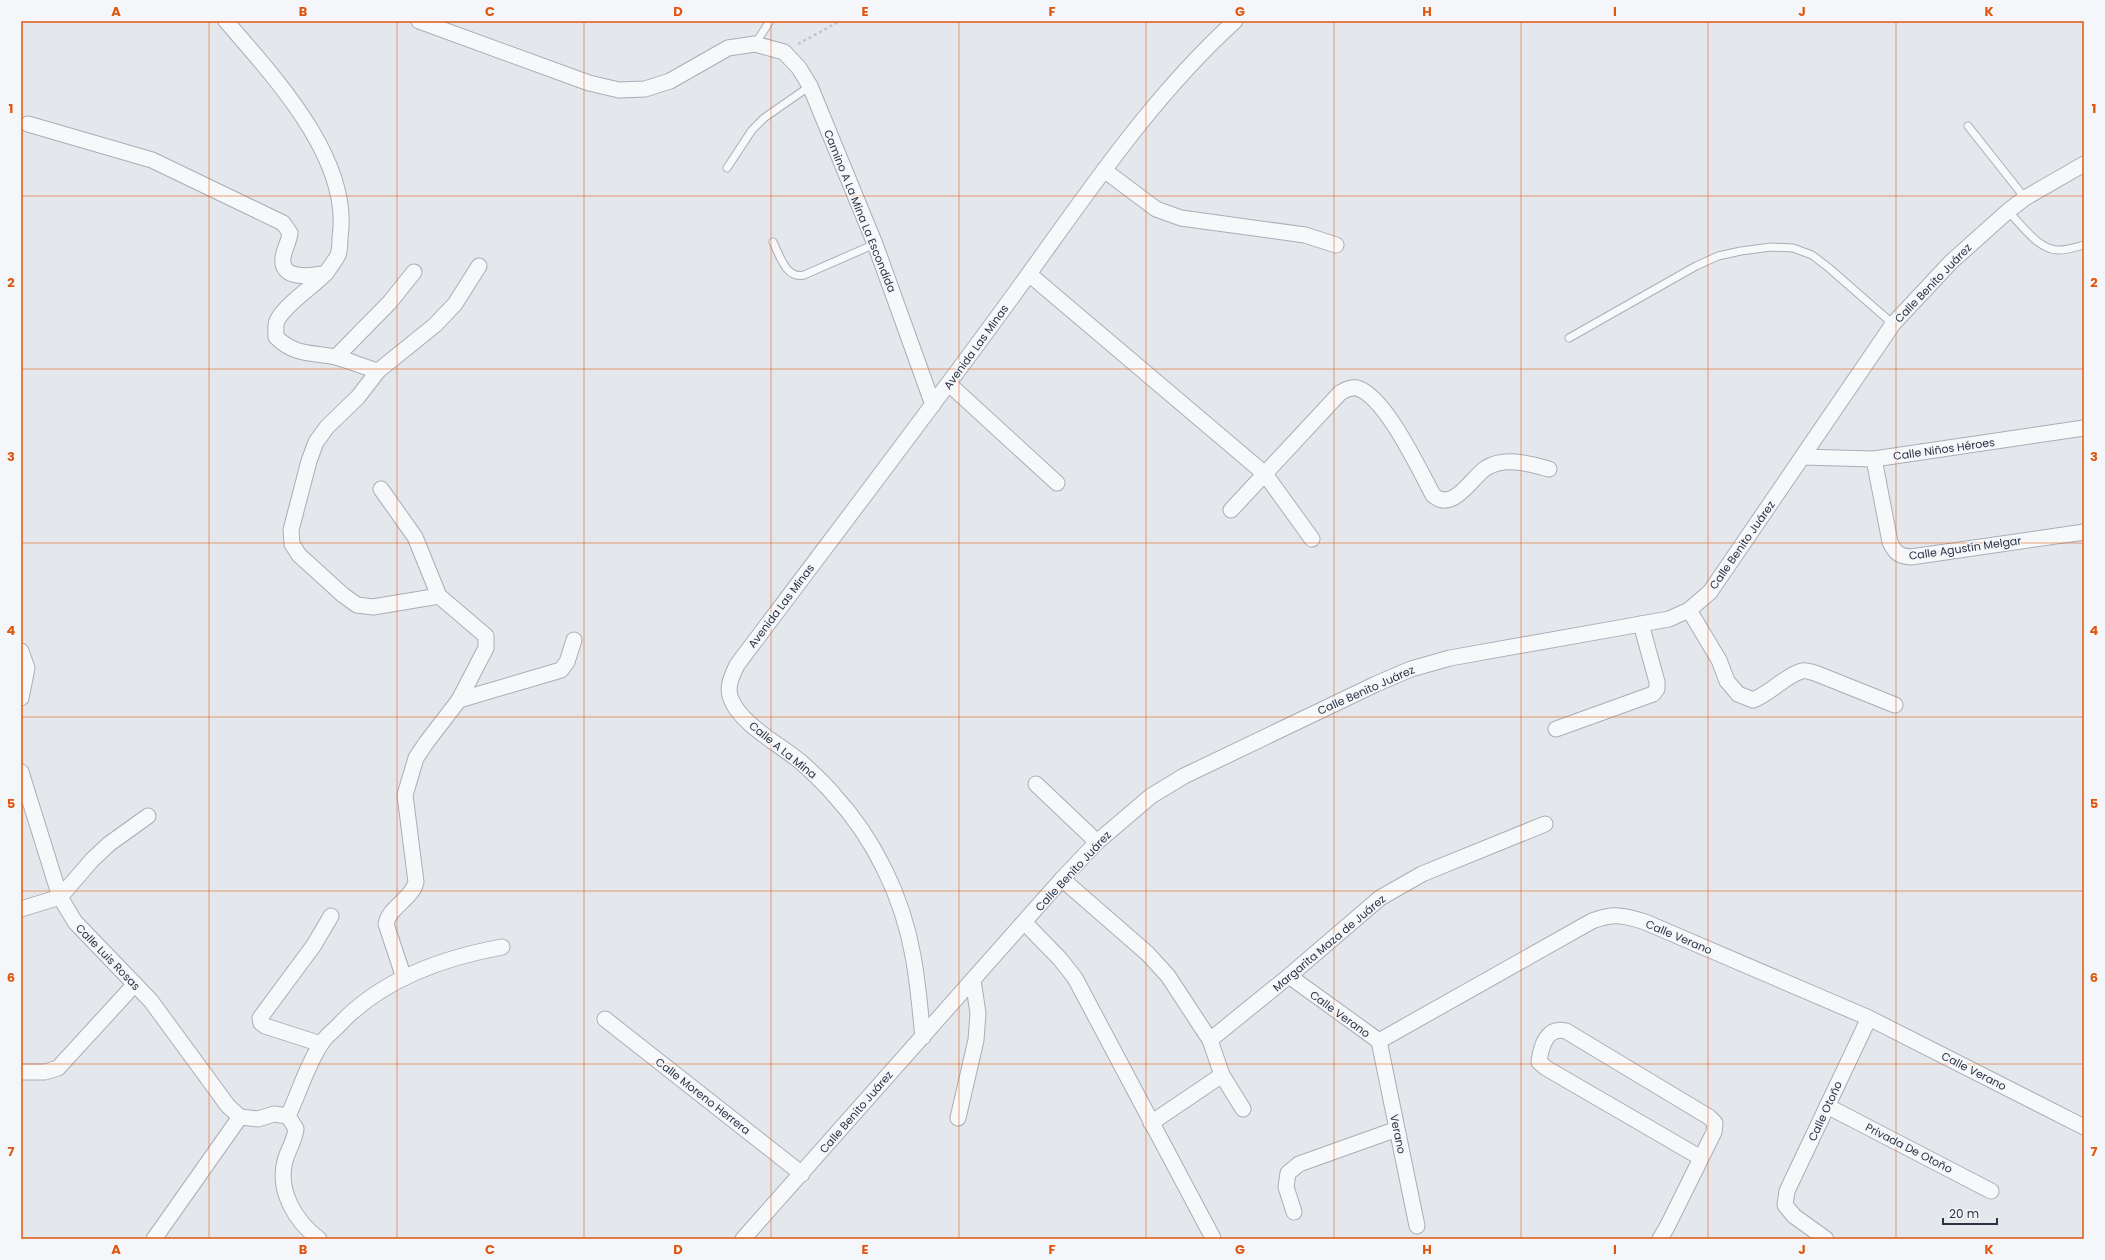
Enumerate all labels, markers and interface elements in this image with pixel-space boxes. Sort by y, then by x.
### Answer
text: A [111,2,121,21]
text: B [299,2,308,21]
text: C [485,2,495,21]
text: D [673,2,683,21]
text: E [861,2,869,21]
text: F [1048,2,1056,21]
text: G [1235,2,1245,21]
text: H [1422,2,1432,21]
text: I [1613,2,1617,21]
text: J [1798,2,1806,21]
text: K [1984,2,1994,21]
text: 1 [9,99,13,118]
text: 1 [2092,99,2096,118]
street label: Camino A La Mina La Escondida [820,127,900,295]
street label: Calle Benito Juárez [1891,240,1975,326]
text: 2 [7,273,15,292]
text: 2 [2090,273,2098,292]
street label: Avenida Las Minas [940,301,1012,393]
street label: Calle Niños Héroes [1892,434,1996,464]
text: 3 [7,447,15,466]
text: 3 [2090,447,2098,466]
street label: Calle Benito Juárez [1705,498,1779,592]
street label: Calle Agustín Melgar [1908,532,2022,564]
street label: Avenida Las Minas [744,561,818,651]
text: 4 [7,621,16,640]
text: 4 [2090,621,2099,640]
street label: Calle Benito Juárez [1315,661,1417,719]
street label: Calle A La Mina [746,718,820,782]
text: 5 [7,794,15,813]
text: 5 [2090,794,2098,813]
street label: Calle Benito Juárez [1031,827,1115,915]
street label: Margarita Maza de Juárez [1269,891,1389,995]
street label: Calle Verano [1643,916,1715,958]
street label: Calle Luis Rosas [72,920,144,994]
text: 6 [7,968,15,987]
text: 6 [2090,968,2098,987]
street label: Calle Verano [1307,987,1373,1041]
street label: Calle Verano [1939,1048,2009,1094]
street label: Calle Moreno Herrera [652,1054,754,1138]
street label: Calle Benito Juárez [816,1067,896,1157]
street label: Calle Otoño [1804,1078,1846,1144]
street label: Verano [1386,1113,1410,1155]
street label: Privada De Otoño [1863,1119,1955,1177]
text: 7 [8,1142,15,1161]
text: 7 [2091,1142,2098,1161]
scale bar [1943,1200,1997,1226]
text: 20 m [1949,1205,1979,1222]
text: A [111,1240,121,1259]
text: B [299,1240,308,1259]
text: C [485,1240,495,1259]
text: D [673,1240,683,1259]
text: E [861,1240,869,1259]
text: F [1048,1240,1056,1259]
text: G [1235,1240,1245,1259]
text: H [1422,1240,1432,1259]
text: I [1613,1240,1617,1259]
text: J [1798,1240,1806,1259]
text: K [1984,1240,1994,1259]

